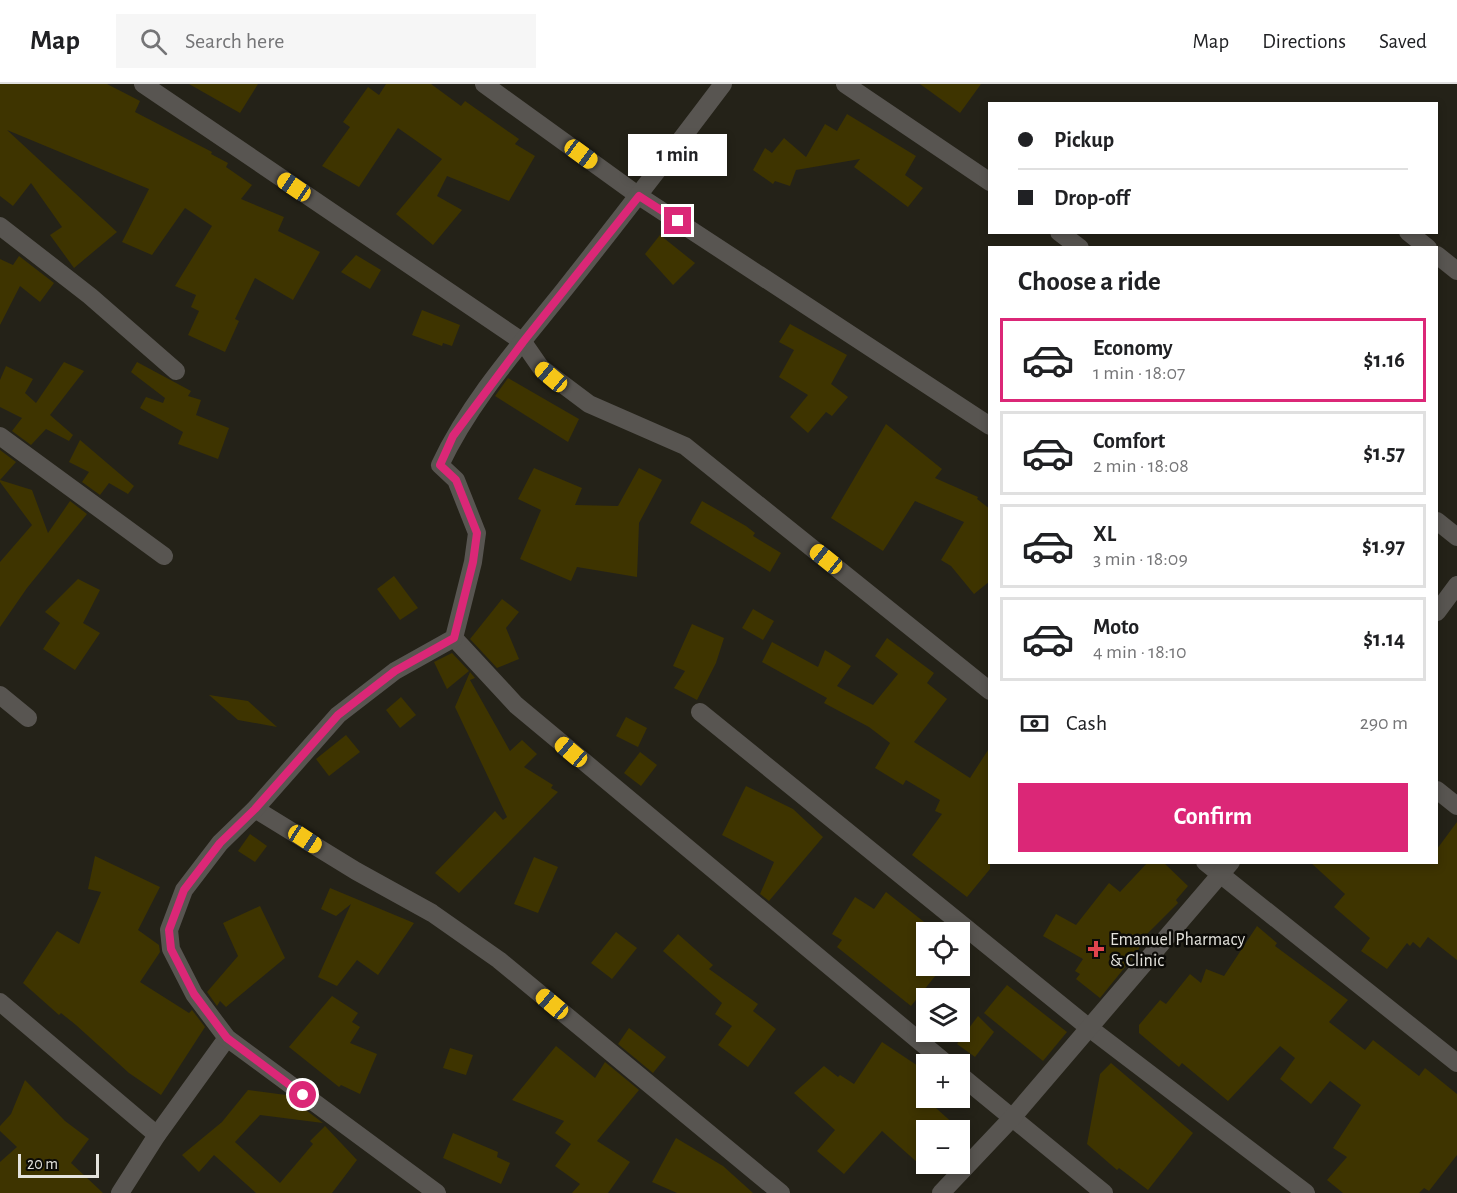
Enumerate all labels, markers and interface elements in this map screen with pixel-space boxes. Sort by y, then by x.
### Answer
search box [116,14,536,68]
icon: search [137,25,170,58]
text: Map [30,27,80,55]
text: Search here [185,30,284,52]
text: Map [1193,31,1229,52]
text: Directions [1262,31,1346,52]
text: Saved [1379,31,1427,52]
text: Pickup [1054,129,1114,151]
callout: 1 min [628,134,728,176]
car [561,136,601,172]
text: 1 min [656,145,699,165]
car [274,169,314,205]
text: Drop-off [1054,187,1130,209]
route end [664,207,691,234]
text: Choose a ride [1018,268,1161,295]
icon: car [1021,333,1075,387]
text: Economy [1093,337,1173,359]
text: $1.16 [1364,349,1405,371]
car [531,359,571,395]
text: 1 min · 18:07 [1093,363,1185,383]
icon: car [1021,426,1075,480]
text: Comfort [1093,430,1165,452]
text: $1.57 [1363,442,1405,464]
text: 2 min · 18:08 [1093,456,1189,476]
icon: car [1021,519,1075,573]
text: XL [1093,523,1116,545]
text: $1.97 [1362,535,1405,557]
car [806,541,846,577]
text: 3 min · 18:09 [1093,549,1188,569]
icon: car [1021,612,1075,666]
text: Moto [1093,616,1139,638]
text: $1.14 [1363,628,1405,650]
text: 4 min · 18:10 [1093,642,1187,662]
icon: cash [1018,707,1051,740]
text: Cash [1066,712,1107,734]
text: 290 m [1360,713,1408,733]
car [551,734,591,770]
button: Confirm [1018,783,1408,852]
car [285,822,325,856]
map controls [916,922,970,1174]
button: locate [916,922,970,976]
place label: Emanuel Pharmacy & Clinic [1110,931,1245,970]
marker: Emanuel Pharmacy & Clinic [1087,940,1105,958]
car [532,986,572,1022]
button: layers [916,988,970,1042]
button: + [916,1054,970,1108]
route start [289,1081,316,1108]
button: − [916,1120,970,1174]
scale bar [18,1151,99,1178]
text: 20 m [27,1156,58,1172]

